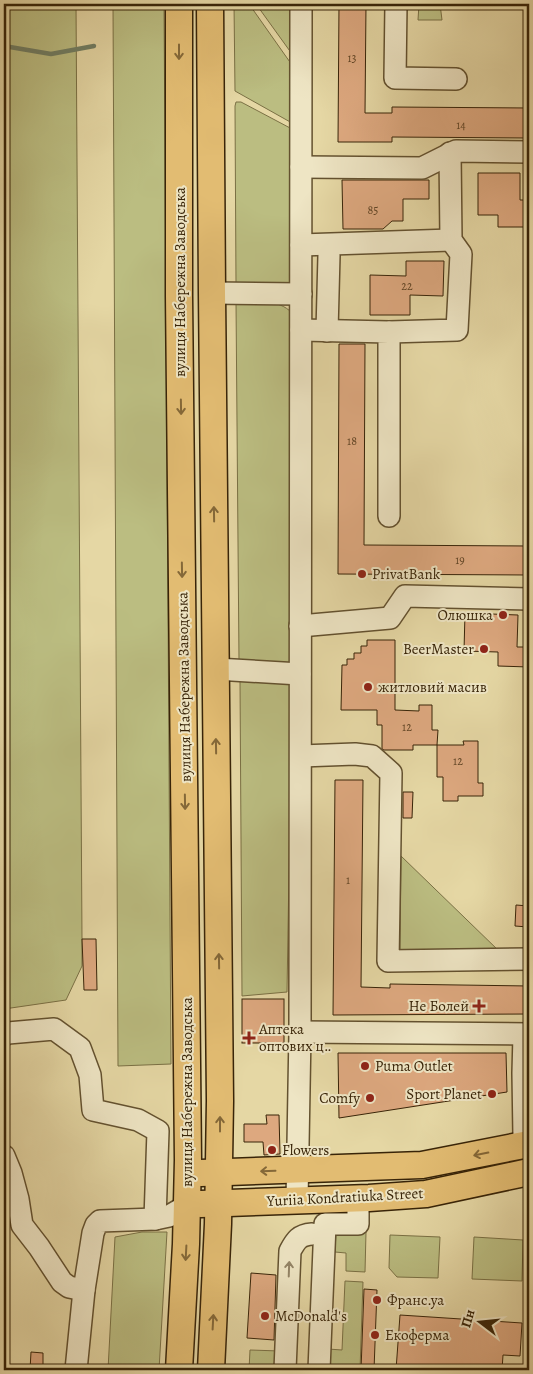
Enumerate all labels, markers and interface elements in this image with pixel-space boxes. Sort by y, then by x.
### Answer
one-way arrow [174,44,184,60]
house number: 13 [347,50,357,66]
house number: 14 [456,117,466,133]
street label: вулиця Набережна Заводська [170,187,190,377]
house number: 85 [368,202,378,218]
house number: 22 [401,278,413,294]
one-way arrow [176,399,185,415]
house number: 18 [347,433,357,449]
one-way arrow [209,506,219,522]
house number: 19 [455,552,465,568]
one-way arrow [177,562,187,578]
place label: PrivatBank [372,564,441,584]
marker: PrivatBank [356,568,368,580]
street label: вулиця Набережна Заводська [172,592,196,782]
place label: Олюшка [437,605,493,625]
marker: Олюшка [497,609,509,621]
place label: BeerMaster [403,639,474,659]
marker: BeerMaster [478,643,490,655]
place label: житловий масив [378,677,487,697]
marker: житловий масив [362,681,374,693]
house number: 12 [402,719,412,735]
one-way arrow [212,738,221,754]
house number: 12 [453,753,463,769]
one-way arrow [180,794,190,810]
house number: 1 [346,872,350,888]
one-way arrow [214,953,224,970]
place label: Не Болей [409,996,469,1016]
street label: вулиця Набережна Заводська [177,997,197,1187]
marker: Не Болей [473,1000,485,1012]
place label: Аптека оптових ц‥ [258,1019,331,1056]
marker: Аптека оптових ц‥ [243,1032,255,1044]
place label: Puma Outlet [375,1056,453,1076]
marker: Puma Outlet [359,1060,371,1072]
place label: Sport Planet [406,1084,482,1104]
place label: Comfy [319,1088,360,1108]
marker: Sport Planet [486,1088,498,1100]
marker: Comfy [364,1092,376,1104]
one-way arrow [215,1116,225,1132]
place label: Flowers [282,1140,329,1160]
marker: Flowers [266,1144,278,1156]
one-way arrow [474,1149,490,1159]
one-way arrow [260,1166,276,1175]
street label: Yuriia Kondratiuka Street [265,1183,424,1211]
one-way arrow [181,1245,190,1261]
one-way arrow [285,1261,294,1277]
place label: Франс.уа [387,1290,444,1310]
marker: Франс.уа [371,1294,383,1306]
north arrow [456,1296,506,1346]
place label: McDonald's [275,1306,347,1326]
text: Пн [456,1307,480,1330]
marker: McDonald's [259,1310,271,1322]
one-way arrow [209,1314,218,1330]
place label: Екоферма [385,1325,449,1345]
marker: Екоферма [369,1329,381,1341]

